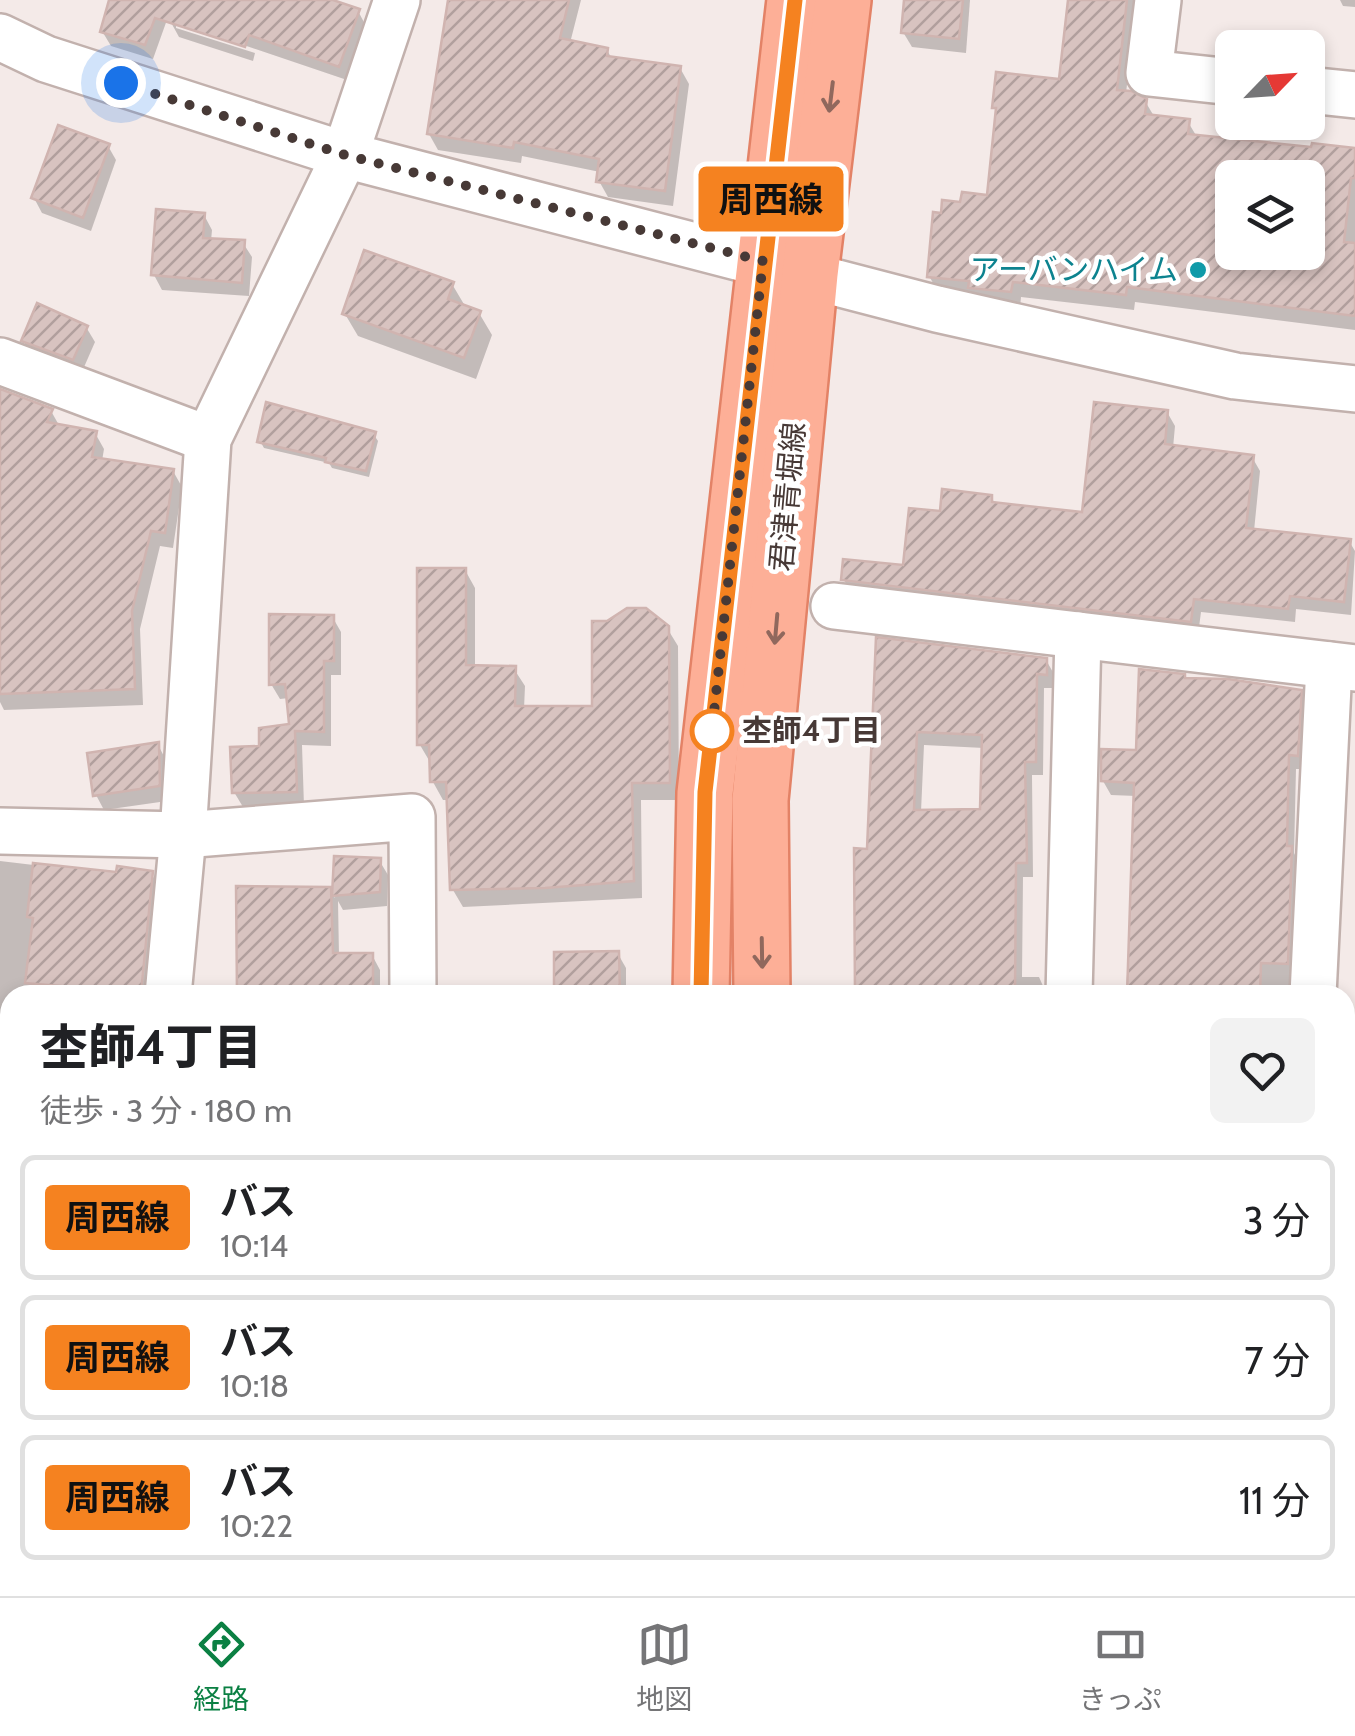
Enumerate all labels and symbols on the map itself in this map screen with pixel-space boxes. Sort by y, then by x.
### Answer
north arrow [1215,30,1325,140]
your location [96,58,146,108]
one-way arrow [821,80,840,112]
line badge: 周西線 [714,166,828,232]
place label: アーバンハイム [970,251,1178,288]
marker: アーバンハイム [1187,259,1209,281]
street label: 君津青堀線 [763,421,812,573]
one-way arrow [766,612,785,644]
marker: 杢師4丁目 [691,710,733,752]
place label: 杢師4丁目 [742,712,881,749]
one-way arrow [752,936,772,969]

